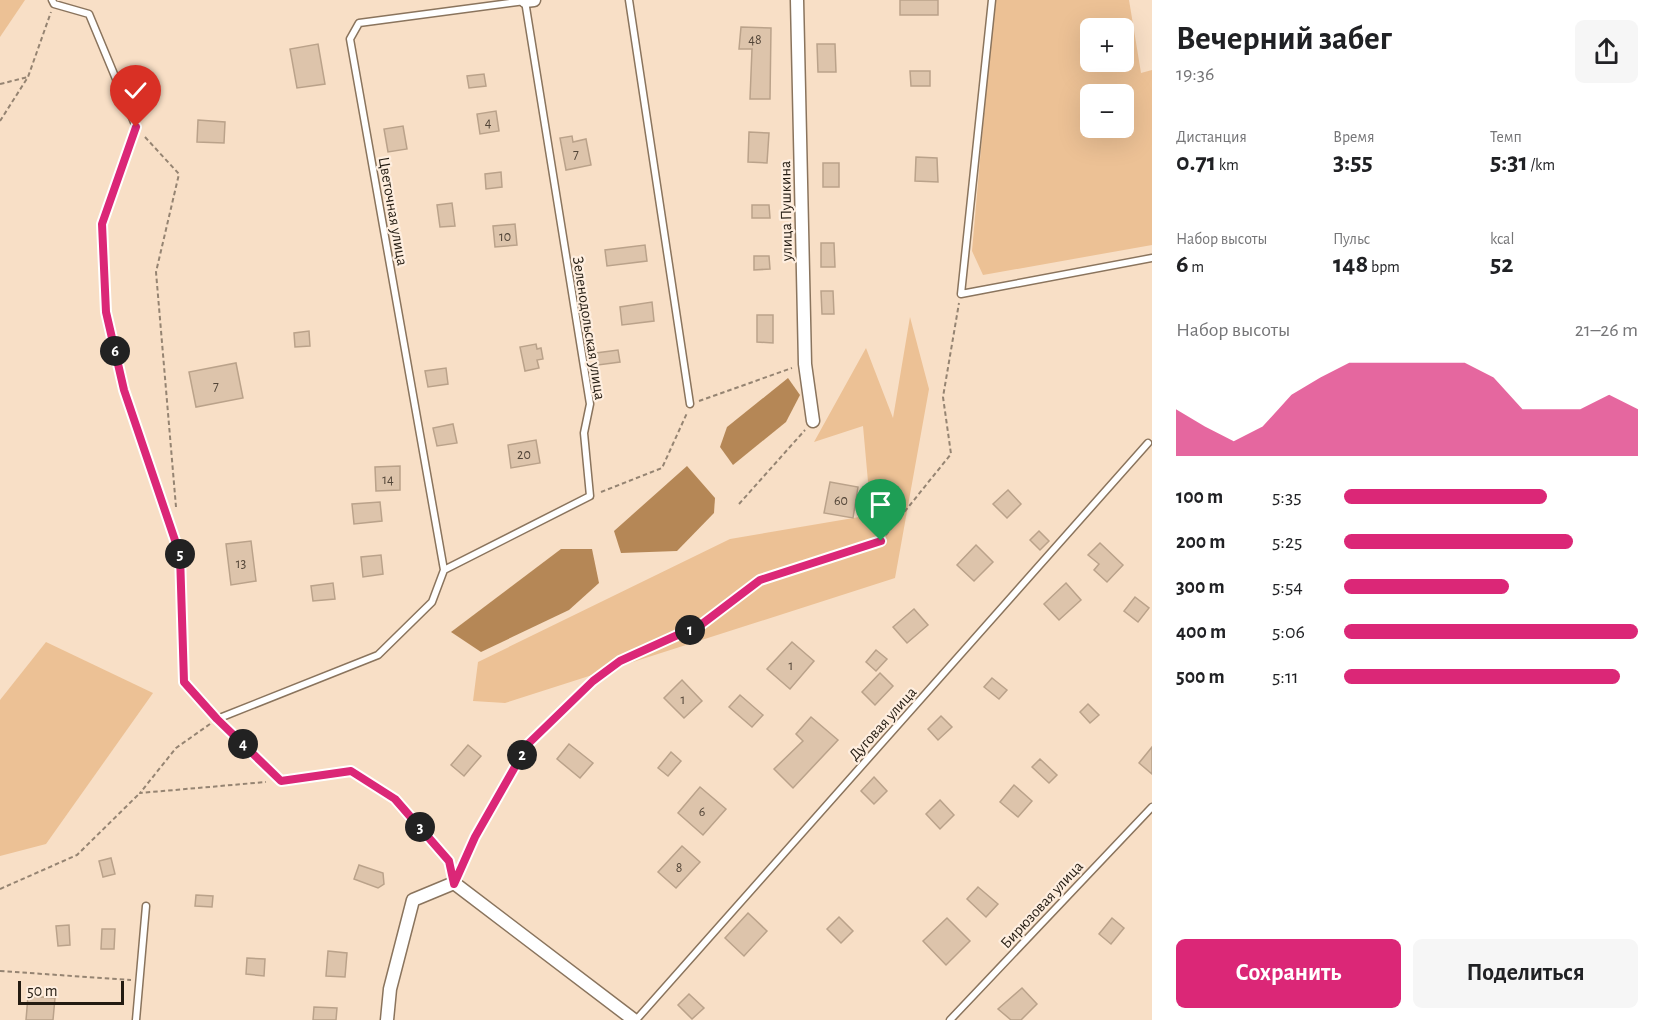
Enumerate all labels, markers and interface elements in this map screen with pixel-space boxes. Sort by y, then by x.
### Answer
map controls [1080,18,1134,138]
button: + [1080,18,1134,72]
button: share [1575,20,1638,83]
text: Вечерний забег [1176,23,1392,56]
house number: 48 [748,33,762,47]
text: 19:36 [1176,64,1215,84]
pin [110,65,161,127]
icon: check [119,74,152,107]
button: − [1080,84,1134,138]
house number: 4 [485,116,492,130]
text: Дистанция [1176,129,1247,145]
text: Время [1333,129,1375,145]
text: Темп [1490,129,1522,145]
house number: 7 [573,147,579,161]
text: 0.71 [1176,149,1216,175]
text: 3:55 [1333,149,1373,175]
text: 5:31 [1490,149,1528,175]
street label: Цветочная улица [375,155,410,267]
text: km [1216,157,1239,173]
text: /km [1528,157,1555,173]
street label: улица Пушкина [777,161,796,262]
house number: 10 [499,230,511,244]
text: Набор высоты [1176,231,1267,247]
text: Пульс [1333,231,1370,247]
text: kcal [1490,231,1514,247]
text: 6 [1176,251,1189,277]
text: 148 [1333,251,1368,277]
text: 52 [1490,251,1513,277]
street label: Зеленодольская улица [569,255,608,401]
text: m [1189,259,1204,275]
text: bpm [1368,259,1400,275]
text: Набор высоты [1176,320,1290,340]
text: 21–26 m [1575,320,1638,340]
pin: 6 [100,336,130,366]
text: 6 [111,343,119,359]
house number: 7 [213,379,219,393]
house number: 20 [517,448,531,462]
house number: 14 [382,473,394,487]
pin [855,479,906,541]
text: 100 m [1176,487,1223,507]
text: 5:35 [1272,487,1302,507]
icon: arrive [864,488,897,521]
house number: 60 [834,494,848,508]
text: 200 m [1176,532,1225,552]
text: 5:25 [1272,532,1302,552]
pin: 5 [165,539,195,569]
text: 5 [177,546,183,562]
house number: 13 [236,557,247,571]
text: 300 m [1176,577,1225,597]
text: 5:54 [1272,577,1303,597]
pin: 1 [675,615,705,645]
text: 1 [687,622,693,638]
text: 400 m [1176,622,1226,642]
text: 5:06 [1272,622,1305,642]
house number: 1 [789,659,793,673]
text: 500 m [1176,667,1225,687]
text: 5:11 [1272,667,1299,687]
street label: Дуговая улица [846,684,920,764]
house number: 1 [681,693,685,707]
pin: 4 [228,729,258,759]
text: 4 [239,736,247,752]
pin: 2 [507,740,537,770]
text: 2 [518,747,526,763]
house number: 6 [699,805,705,819]
pin: 3 [405,812,435,842]
text: 3 [417,819,423,835]
street label: Бирюзовая улица [997,858,1087,952]
house number: 8 [676,861,682,875]
button: Сохранить [1176,939,1401,1008]
button: Поделиться [1413,939,1638,1008]
scale bar [18,978,124,1006]
text: 50 m [27,983,58,999]

